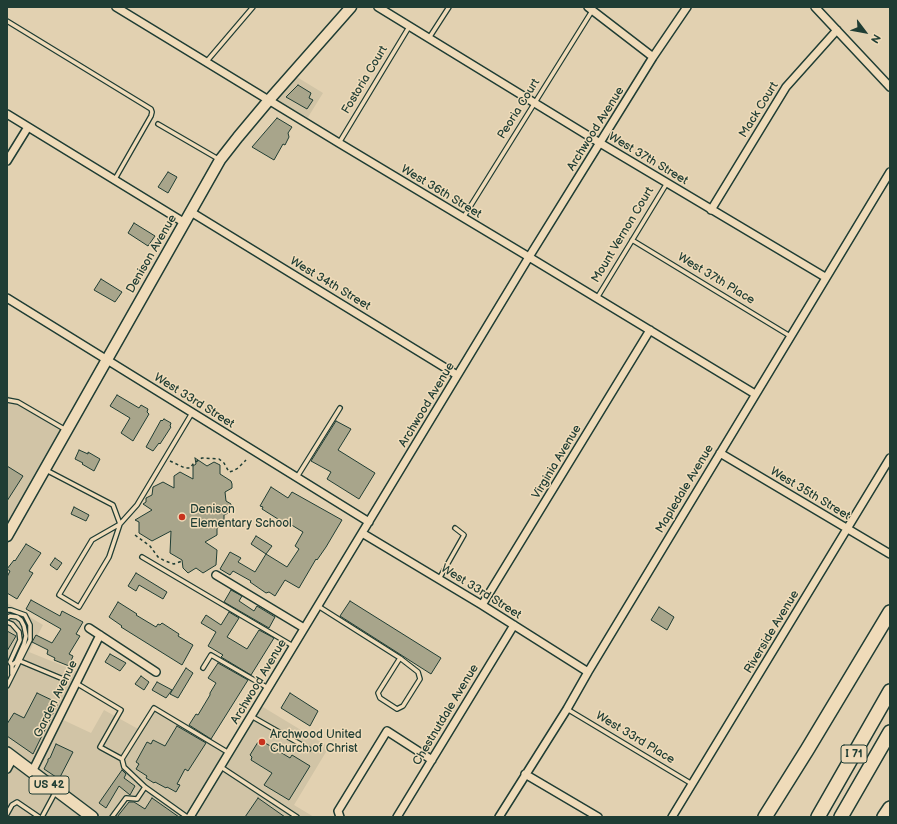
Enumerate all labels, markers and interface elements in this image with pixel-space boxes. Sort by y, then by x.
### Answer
north arrow [845,12,885,52]
text: N [868,32,883,46]
street label: Fostoria Court [339,43,391,117]
street label: Peoria Court [495,76,543,142]
street label: Mack Court [736,80,782,140]
street label: Archwood Avenue [564,84,628,174]
street label: West 37th Street [606,130,690,188]
street label: West 36th Street [398,162,484,222]
street label: Mount Vernon Court [589,185,657,285]
street label: Denison Avenue [124,212,180,296]
street label: West 37th Place [675,250,757,308]
street label: West 34th Street [287,254,373,314]
street label: Archwood Avenue [396,360,458,450]
street label: West 33rd Street [151,370,237,432]
street label: Virginia Avenue [529,422,585,502]
street label: Mapledale Avenue [653,442,717,536]
street label: West 35th Street [767,464,853,524]
place label: Denison Elementary School [190,503,292,531]
marker: Denison Elementary School [177,512,187,522]
street label: West 33rd Street [438,561,524,623]
street label: Riverside Avenue [742,588,802,676]
street label: Archwood Avenue [228,637,290,727]
street label: Garden Avenue [31,658,81,740]
street label: Chestnutdale Avenue [410,662,482,768]
street label: West 33rd Place [593,709,677,767]
place label: Archwood United Church of Christ [270,728,362,756]
marker: Archwood United Church of Christ [257,737,267,747]
road number: I 71 [841,745,867,763]
road number: US 42 [29,776,69,794]

